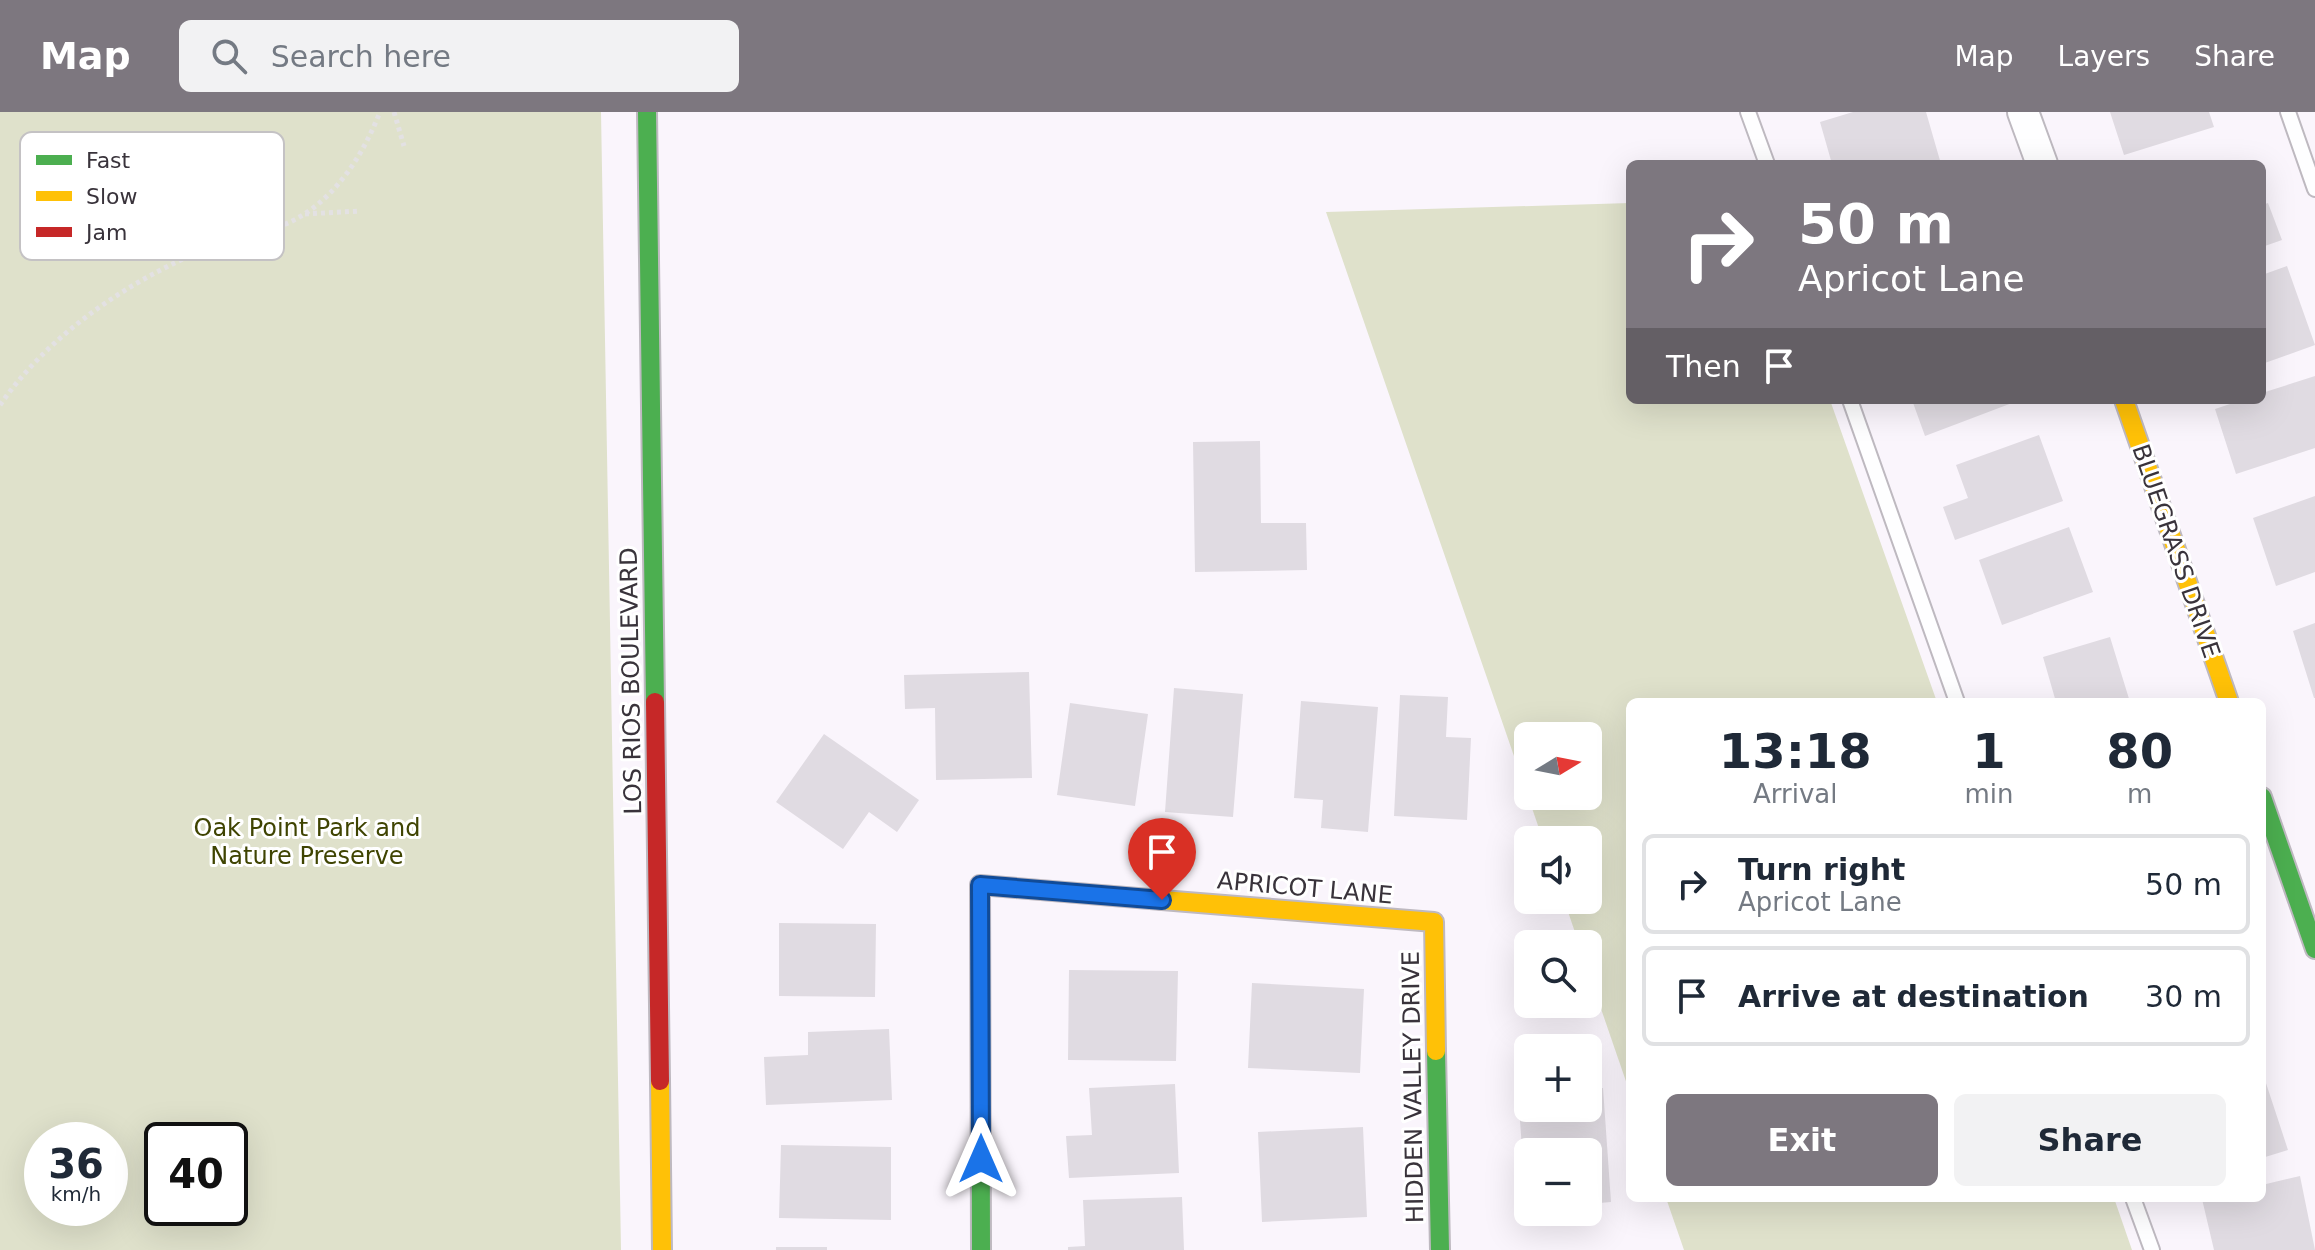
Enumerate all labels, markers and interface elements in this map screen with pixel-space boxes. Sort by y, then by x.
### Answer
search box [179,20,739,92]
text: Map [40,34,131,78]
icon: search [207,34,251,78]
text: Search here [271,39,451,74]
text: Map [1954,40,2014,73]
text: Layers [2058,40,2150,73]
text: Share [2194,40,2275,73]
legend [20,132,284,260]
text: Fast [86,148,131,173]
text: Slow [86,184,138,209]
text: 50 m [1798,191,1954,256]
icon: right [1666,192,1770,296]
text: Jam [84,220,127,245]
text: Apricot Lane [1798,258,2025,299]
icon: arrive [1757,344,1801,388]
text: Then [1666,349,1741,384]
street label: BLUEGRASS DRIVE [2126,441,2226,661]
street label: LOS RIOS BOULEVARD [615,547,647,815]
north arrow [1514,722,1602,810]
map controls [1514,722,1602,1226]
text: 13:18 [1719,723,1872,779]
text: 1 [1972,723,2006,779]
text: 80 [2106,723,2173,779]
text: Arrival [1753,779,1837,809]
text: min [1964,779,2014,809]
text: m [2127,779,2152,809]
park label: Oak Point Park and Nature Preserve [194,814,421,870]
pin [1128,818,1196,900]
button: sound [1514,826,1602,914]
icon: arrive [1140,830,1184,874]
text: Turn right [1738,852,1905,887]
icon: right [1670,862,1714,906]
street label: APRICOT LANE [1216,866,1394,910]
text: 50 m [2145,867,2222,902]
text: Apricot Lane [1738,887,1902,917]
button: search [1514,930,1602,1018]
street label: HIDDEN VALLEY DRIVE [1397,951,1429,1223]
icon: arrive [1670,974,1714,1018]
text: Arrive at destination [1738,979,2089,1014]
text: 30 m [2145,979,2222,1014]
button: + [1514,1034,1602,1122]
button: Exit [1666,1094,1938,1186]
button: Share [1954,1094,2226,1186]
position arrow [939,1117,1023,1201]
speed limit sign: 40 [144,1122,248,1226]
button: − [1514,1138,1602,1226]
text: 36 [48,1141,104,1187]
text: km/h [51,1182,101,1206]

